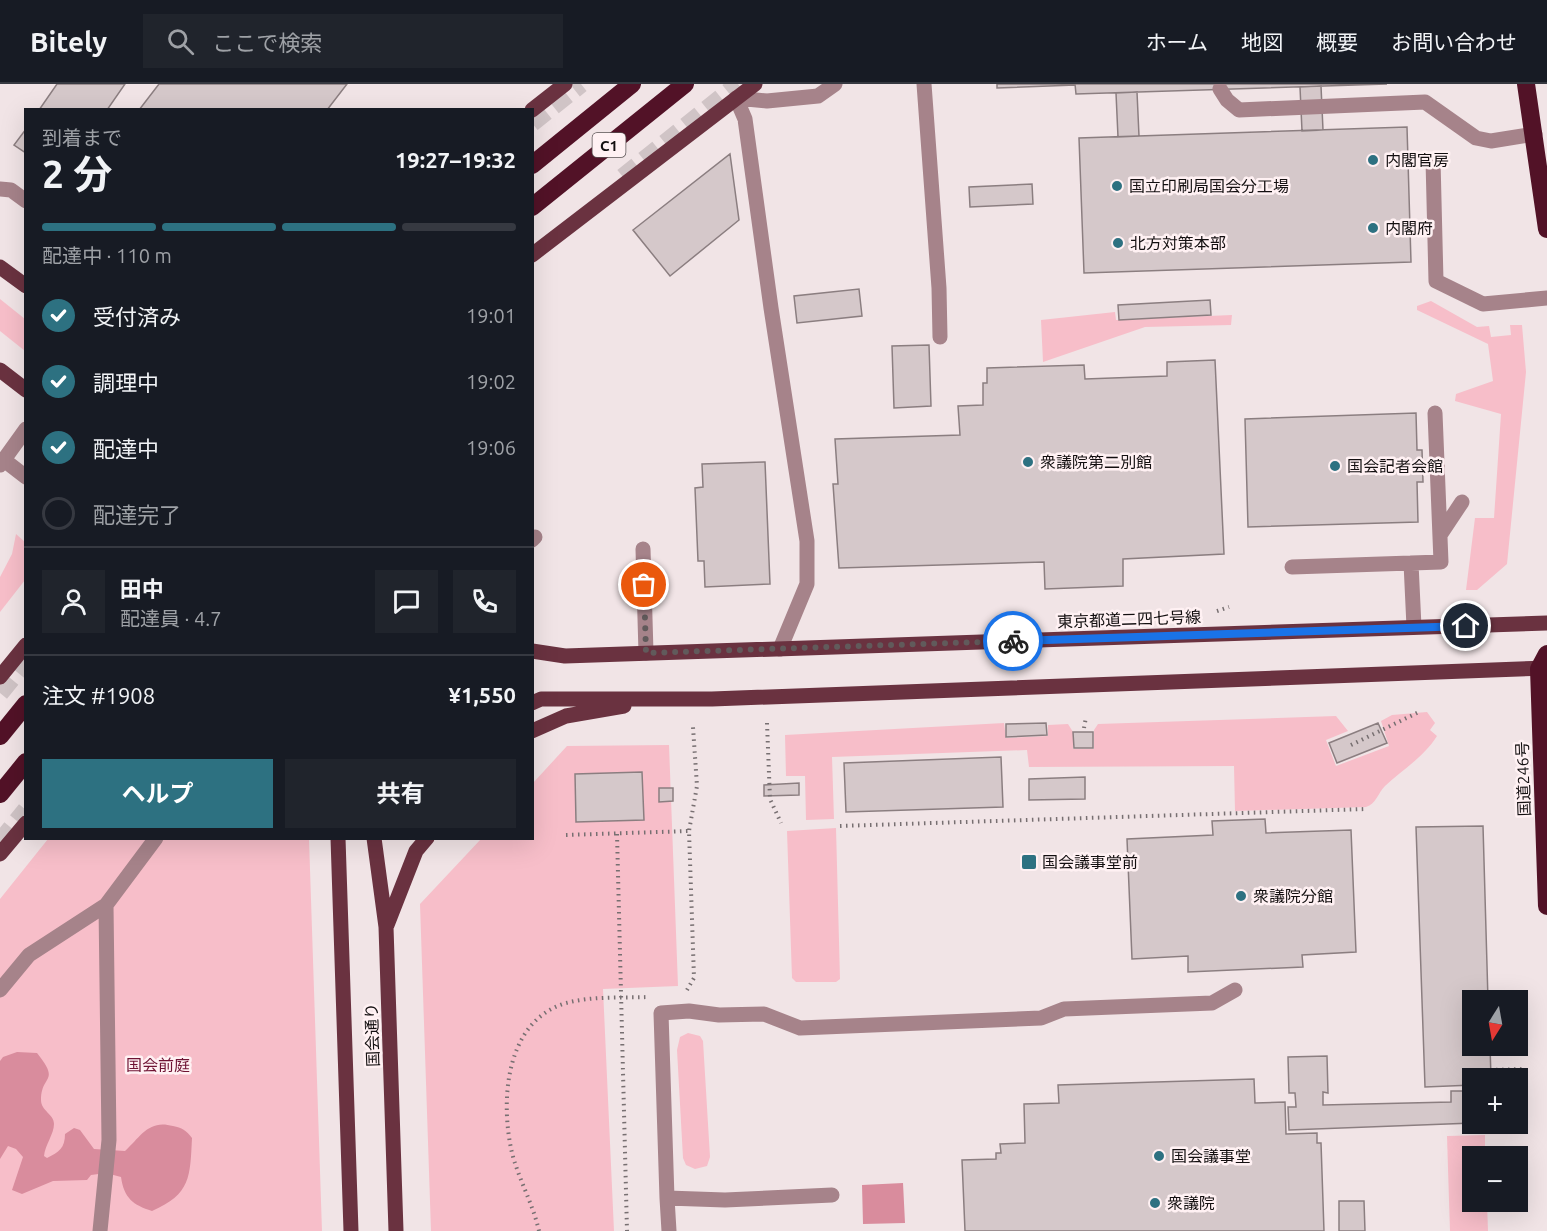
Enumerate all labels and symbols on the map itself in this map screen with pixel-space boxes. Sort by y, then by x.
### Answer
road number: C1 [592,133,626,157]
place label: 内閣官房 [1385,151,1449,169]
marker: 内閣官房 [1366,153,1380,167]
place label: 国立印刷局国会分工場 [1129,177,1289,195]
marker: 国立印刷局国会分工場 [1110,179,1124,193]
place label: 内閣府 [1385,219,1433,237]
marker: 内閣府 [1366,221,1380,235]
place label: 北方対策本部 [1130,234,1226,252]
marker: 北方対策本部 [1111,236,1125,250]
place label: 衆議院第二別館 [1040,453,1152,471]
marker: 衆議院第二別館 [1021,455,1035,469]
place label: 国会記者会館 [1347,457,1443,475]
marker: 国会記者会館 [1328,459,1342,473]
pin [618,559,669,610]
pin [1440,600,1491,651]
street label: 東京都道二四七号線 [1057,607,1201,631]
courier [983,611,1043,671]
street label: 国道246号 [1513,741,1533,817]
marker: 国会議事堂前 [1020,853,1038,871]
place label: 国会議事堂前 [1042,853,1138,871]
place label: 衆議院分館 [1253,887,1333,905]
marker: 衆議院分館 [1234,889,1248,903]
north arrow [1462,990,1528,1056]
street label: 国会通り [362,1003,382,1067]
park label: 国会前庭 [126,1056,190,1074]
place label: 国会議事堂 [1171,1147,1251,1165]
marker: 国会議事堂 [1152,1149,1166,1163]
place label: 衆議院 [1167,1194,1215,1212]
marker: 衆議院 [1148,1196,1162,1210]

